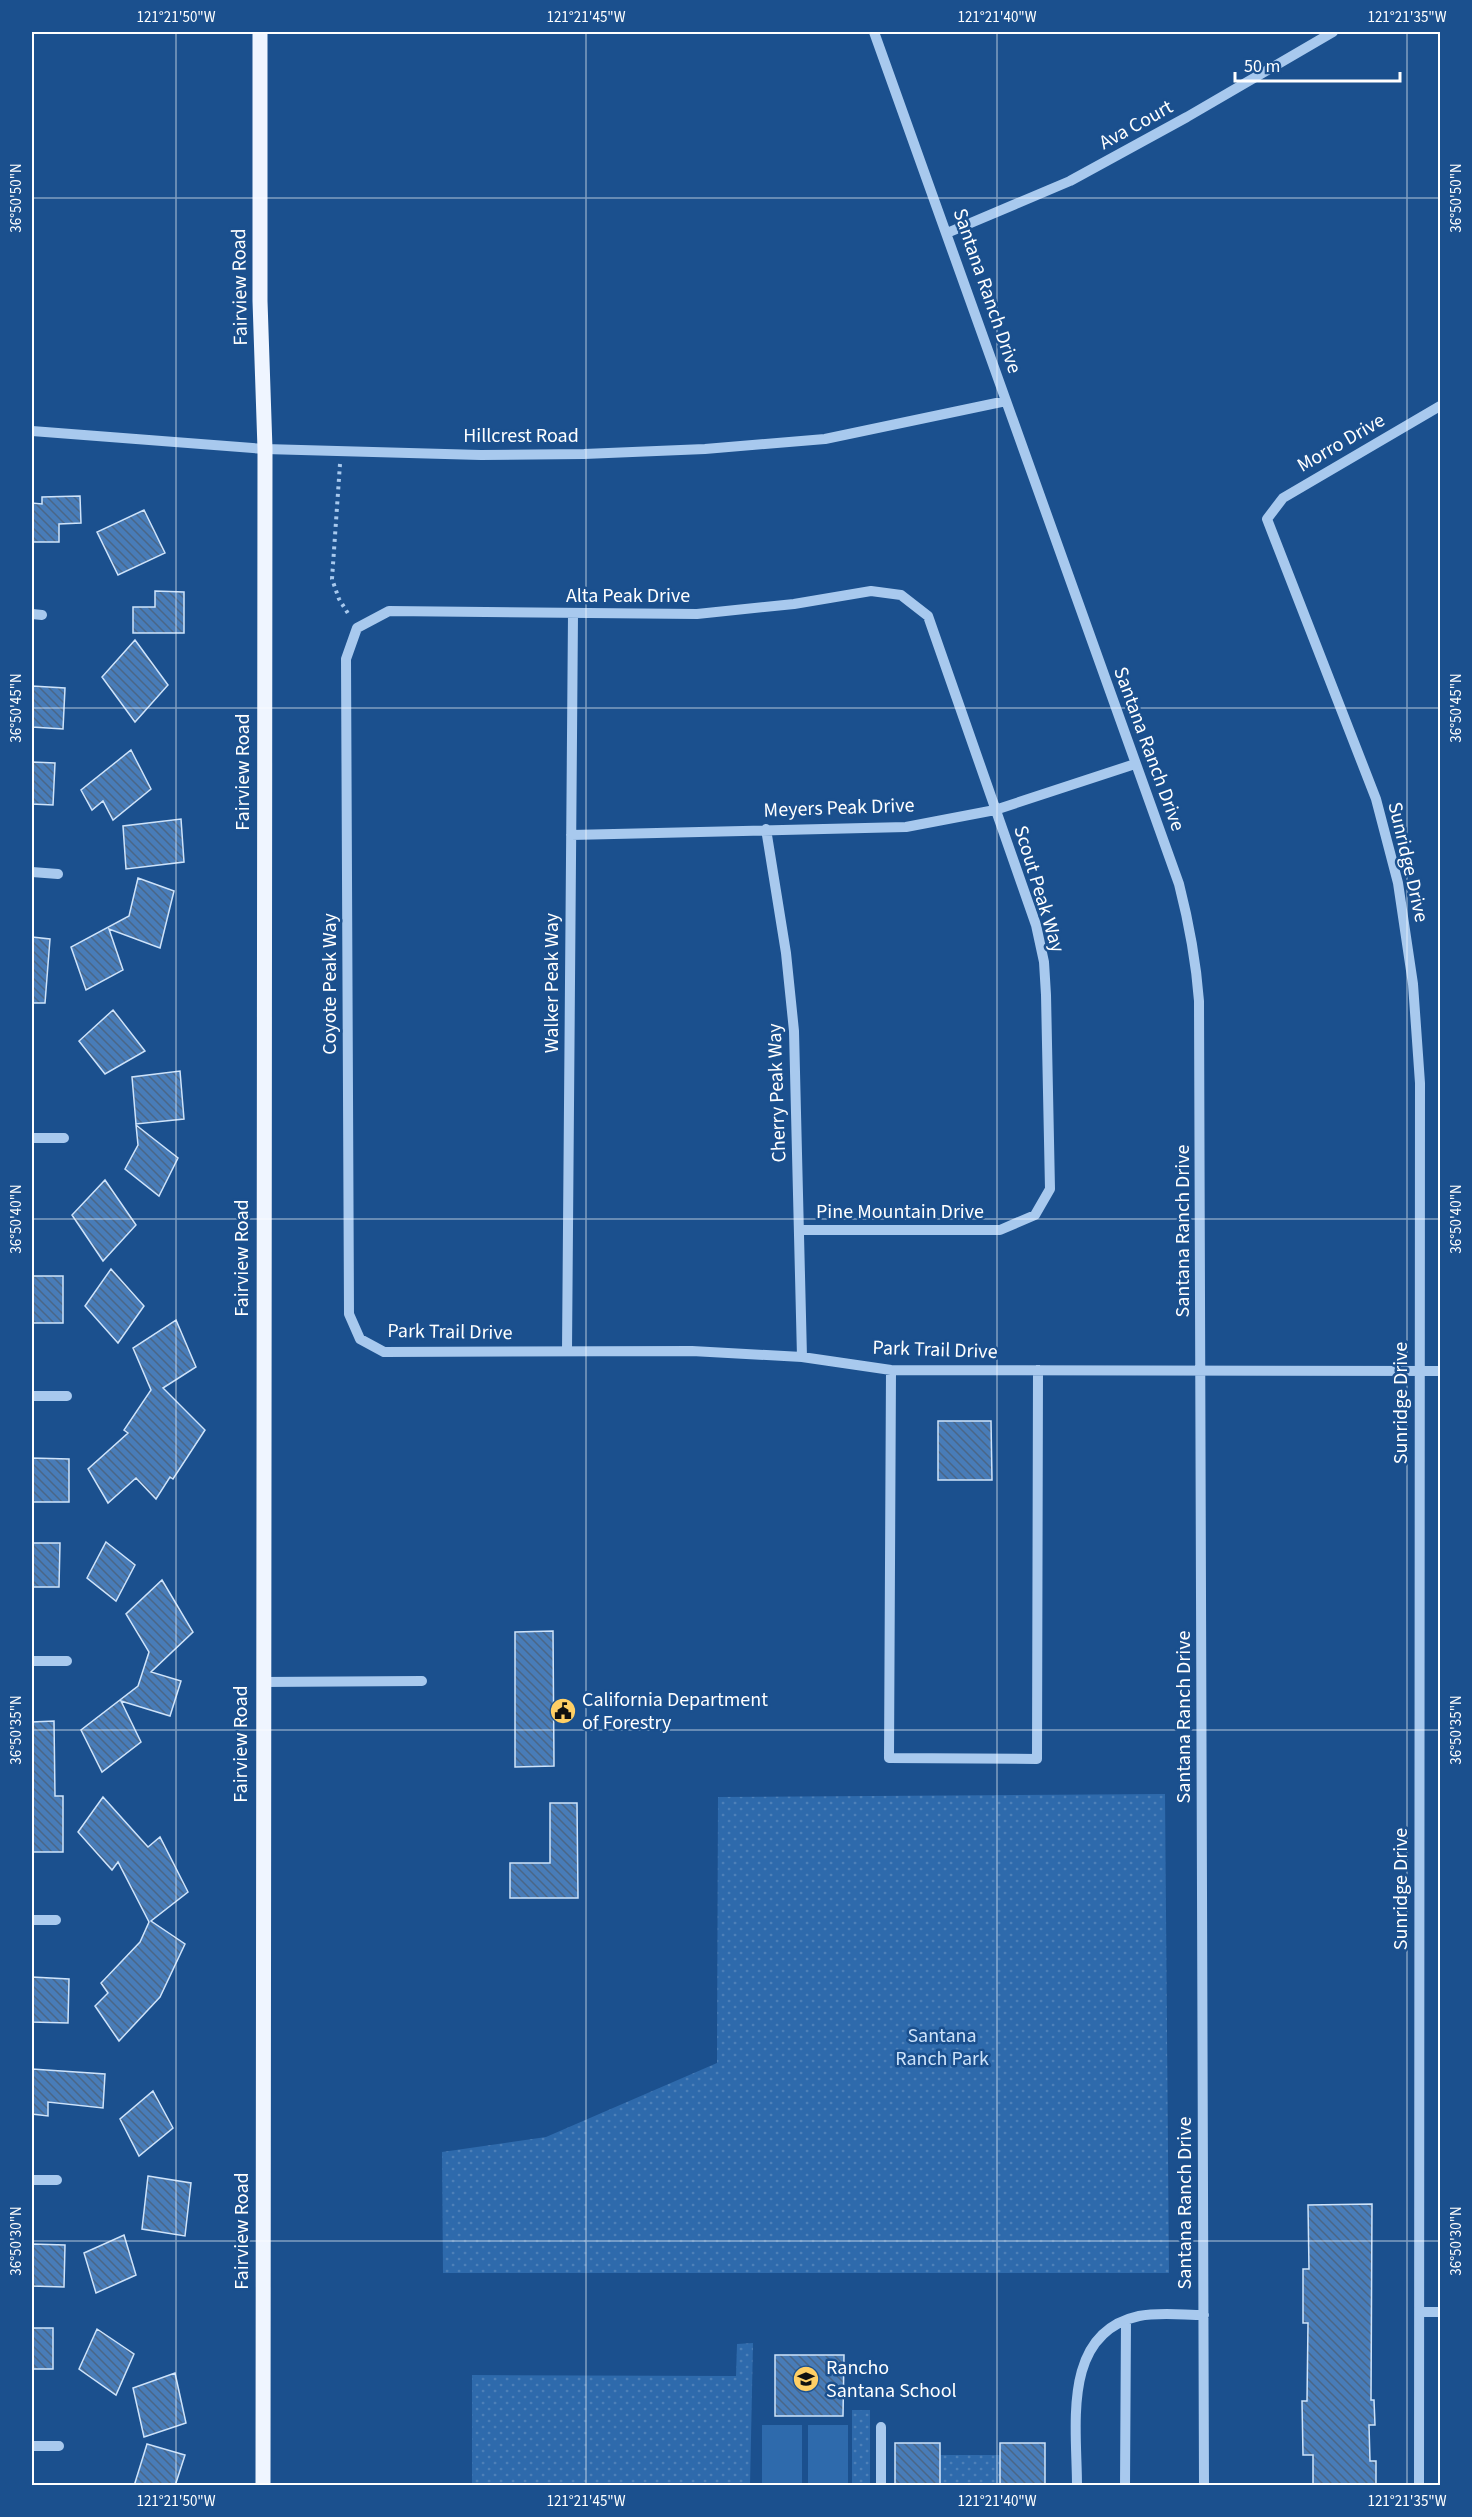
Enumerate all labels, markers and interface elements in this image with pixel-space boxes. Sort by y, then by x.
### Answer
text: 121°21'50"W [136,7,216,28]
text: 121°21'45"W [546,7,626,28]
text: 121°21'40"W [957,7,1037,28]
text: 121°21'35"W [1367,7,1447,28]
scale bar [1235,45,1400,83]
text: 50 m [1244,54,1280,79]
street label: Ava Court [1094,93,1178,157]
text: 36°50'50"N [6,163,27,233]
text: 36°50'50"N [1446,163,1467,233]
street label: Santana Ranch Drive [946,205,1028,377]
street label: Fairview Road [225,228,255,346]
street label: Morro Drive [1292,407,1390,479]
street label: Hillcrest Road [463,422,579,450]
street label: Alta Peak Drive [566,582,690,610]
street label: Santana Ranch Drive [1106,663,1192,835]
text: 36°50'45"N [6,673,27,743]
text: 36°50'45"N [1446,673,1467,743]
street label: Fairview Road [229,713,257,831]
street label: Meyers Peak Drive [763,791,915,825]
street label: Sunridge Drive [1381,799,1435,925]
street label: Scout Peak Way [1006,822,1072,956]
street label: Walker Peak Way [538,912,566,1053]
street label: Coyote Peak Way [316,913,344,1055]
street label: Cherry Peak Way [761,1022,793,1163]
street label: Santana Ranch Drive [1169,1145,1197,1317]
text: 36°50'40"N [6,1184,27,1254]
text: 36°50'40"N [1446,1184,1467,1254]
street label: Pine Mountain Drive [816,1198,984,1226]
street label: Fairview Road [228,1199,256,1317]
street label: Park Trail Drive [387,1317,513,1347]
street label: Park Trail Drive [872,1334,998,1366]
street label: Sunridge Drive [1387,1342,1415,1464]
street label: Santana Ranch Drive [1170,1631,1198,1803]
street label: Fairview Road [227,1685,255,1803]
place label: California Department of Forestry [582,1686,768,1737]
text: 36°50'35"N [6,1695,27,1765]
text: 36°50'35"N [1446,1695,1467,1765]
public building icon: California Department of Forestry [548,1696,578,1726]
street label: Sunridge Drive [1387,1828,1415,1950]
park label: Santana Ranch Park [895,2022,989,2073]
street label: Santana Ranch Drive [1171,2117,1199,2289]
street label: Fairview Road [228,2172,256,2290]
text: 36°50'30"N [6,2206,27,2276]
text: 36°50'30"N [1446,2206,1467,2276]
place label: Rancho Santana School [826,2354,957,2405]
school or university icon: Rancho Santana School [791,2364,821,2394]
text: 121°21'50"W [136,2491,216,2512]
text: 121°21'45"W [546,2491,626,2512]
text: 121°21'40"W [957,2491,1037,2512]
text: 121°21'35"W [1367,2491,1447,2512]

